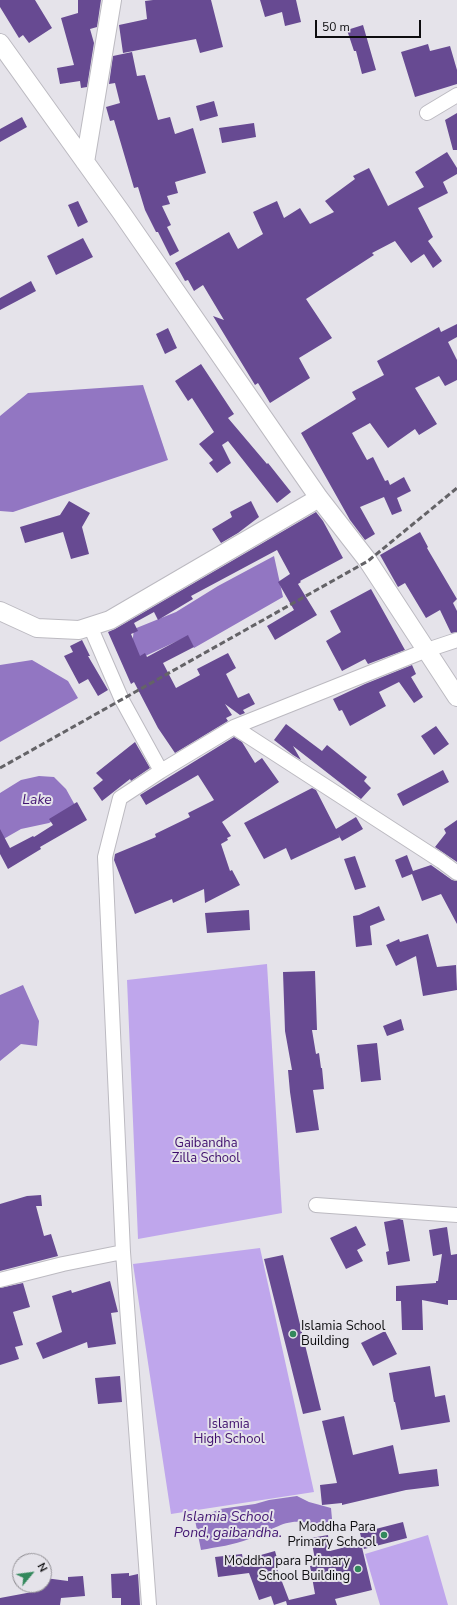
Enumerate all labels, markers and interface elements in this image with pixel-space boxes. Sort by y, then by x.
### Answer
scale bar [317,12,423,38]
text: 50 m [322,19,350,35]
water label: Lake [22,793,52,809]
park label: Gaibandha Zilla School [172,1136,240,1167]
place label: Islamia School Building [301,1319,385,1350]
marker: Islamia School Building [288,1329,298,1339]
park label: Islamia High School [194,1417,264,1448]
water label: Islamia School Pond, gaibandha. [174,1510,282,1542]
place label: Moddha Para Primary School [287,1520,376,1551]
marker: Moddha Para Primary School [379,1530,389,1540]
north arrow [12,1553,52,1593]
place label: Moddha para Primary School Building [224,1554,350,1585]
text: N [33,1560,51,1575]
marker: Moddha para Primary School Building [353,1564,363,1574]

